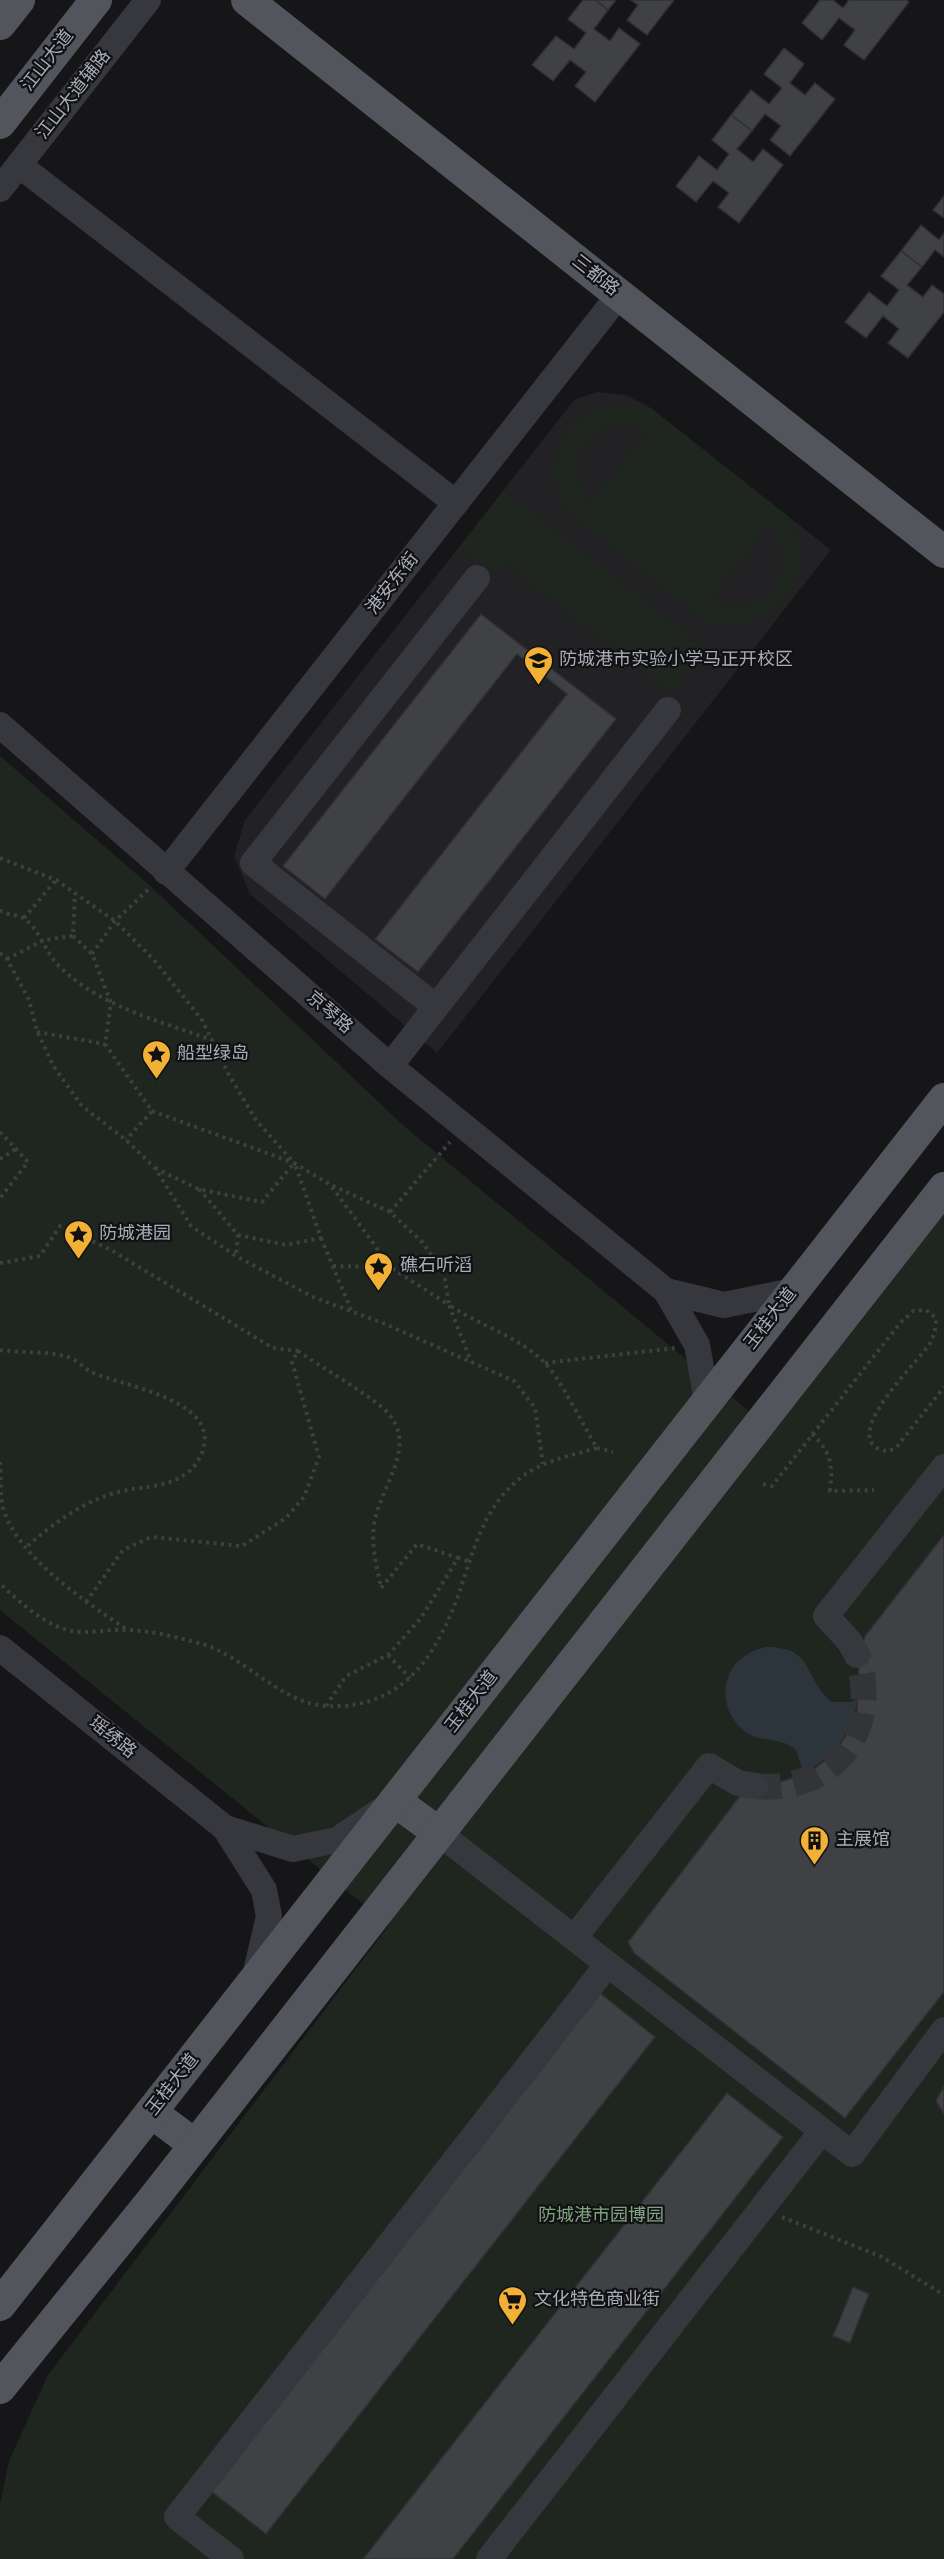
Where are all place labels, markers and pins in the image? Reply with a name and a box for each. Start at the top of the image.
school or university icon: 防城港市实验小学马正开校区 [522,644,554,686]
place label: 防城港市实验小学马正开校区 [559,649,793,672]
place icon: 船型绿岛 [140,1038,172,1080]
place label: 船型绿岛 [177,1043,249,1066]
place icon: 防城港园 [62,1218,94,1260]
place label: 防城港园 [99,1223,171,1246]
place icon: 礁石听滔 [363,1250,395,1292]
place label: 礁石听滔 [400,1255,472,1278]
building icon: 主展馆 [799,1824,831,1866]
place label: 主展馆 [836,1829,890,1852]
supermarket icon: 文化特色商业街 [497,2284,529,2326]
place label: 文化特色商业街 [534,2289,660,2312]

